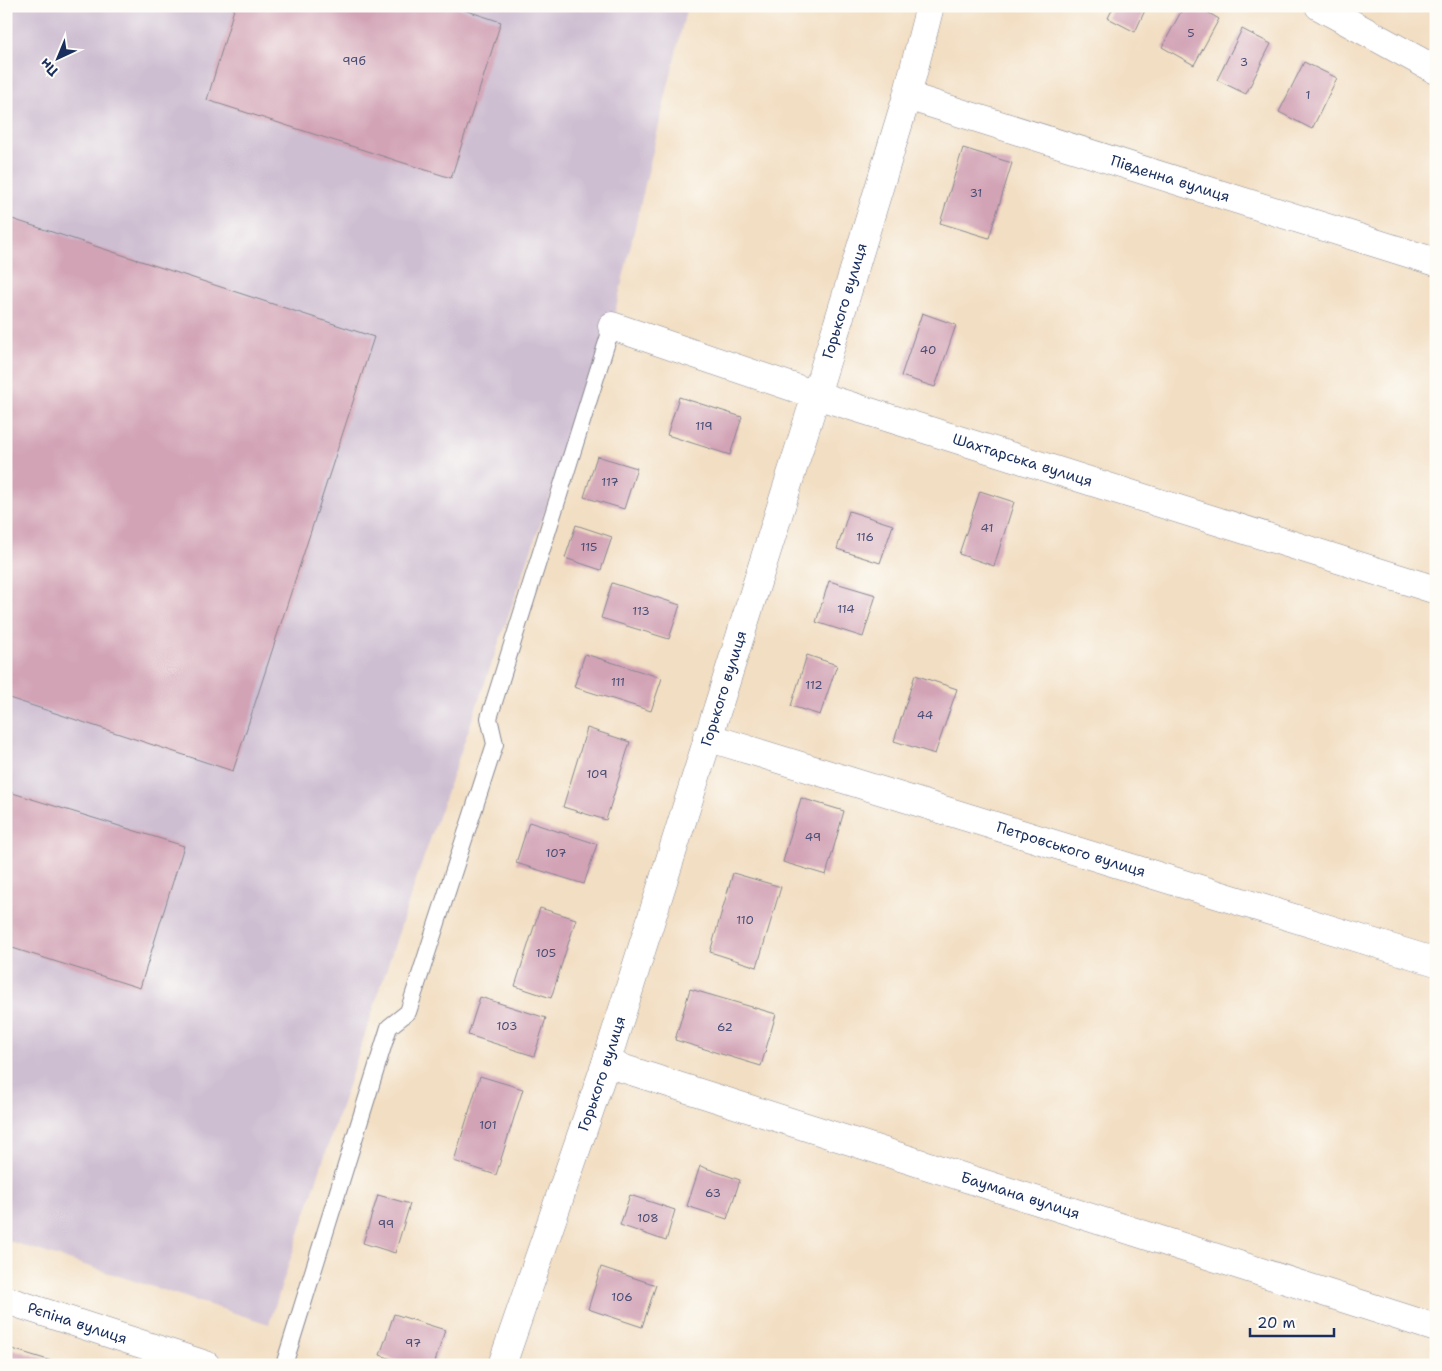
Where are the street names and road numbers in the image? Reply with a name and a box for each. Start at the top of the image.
street label: Південна вулиця [1108,151,1232,207]
street label: Горького вулиця [818,240,872,361]
street label: Шахтарська вулиця [950,429,1095,491]
street label: Горького вулиця [696,628,751,749]
street label: Петровського вулиця [994,817,1148,882]
street label: Горького вулиця [573,1014,630,1134]
street label: Баумана вулиця [958,1167,1082,1224]
street label: Рєпіна вулиця [25,1298,130,1349]

